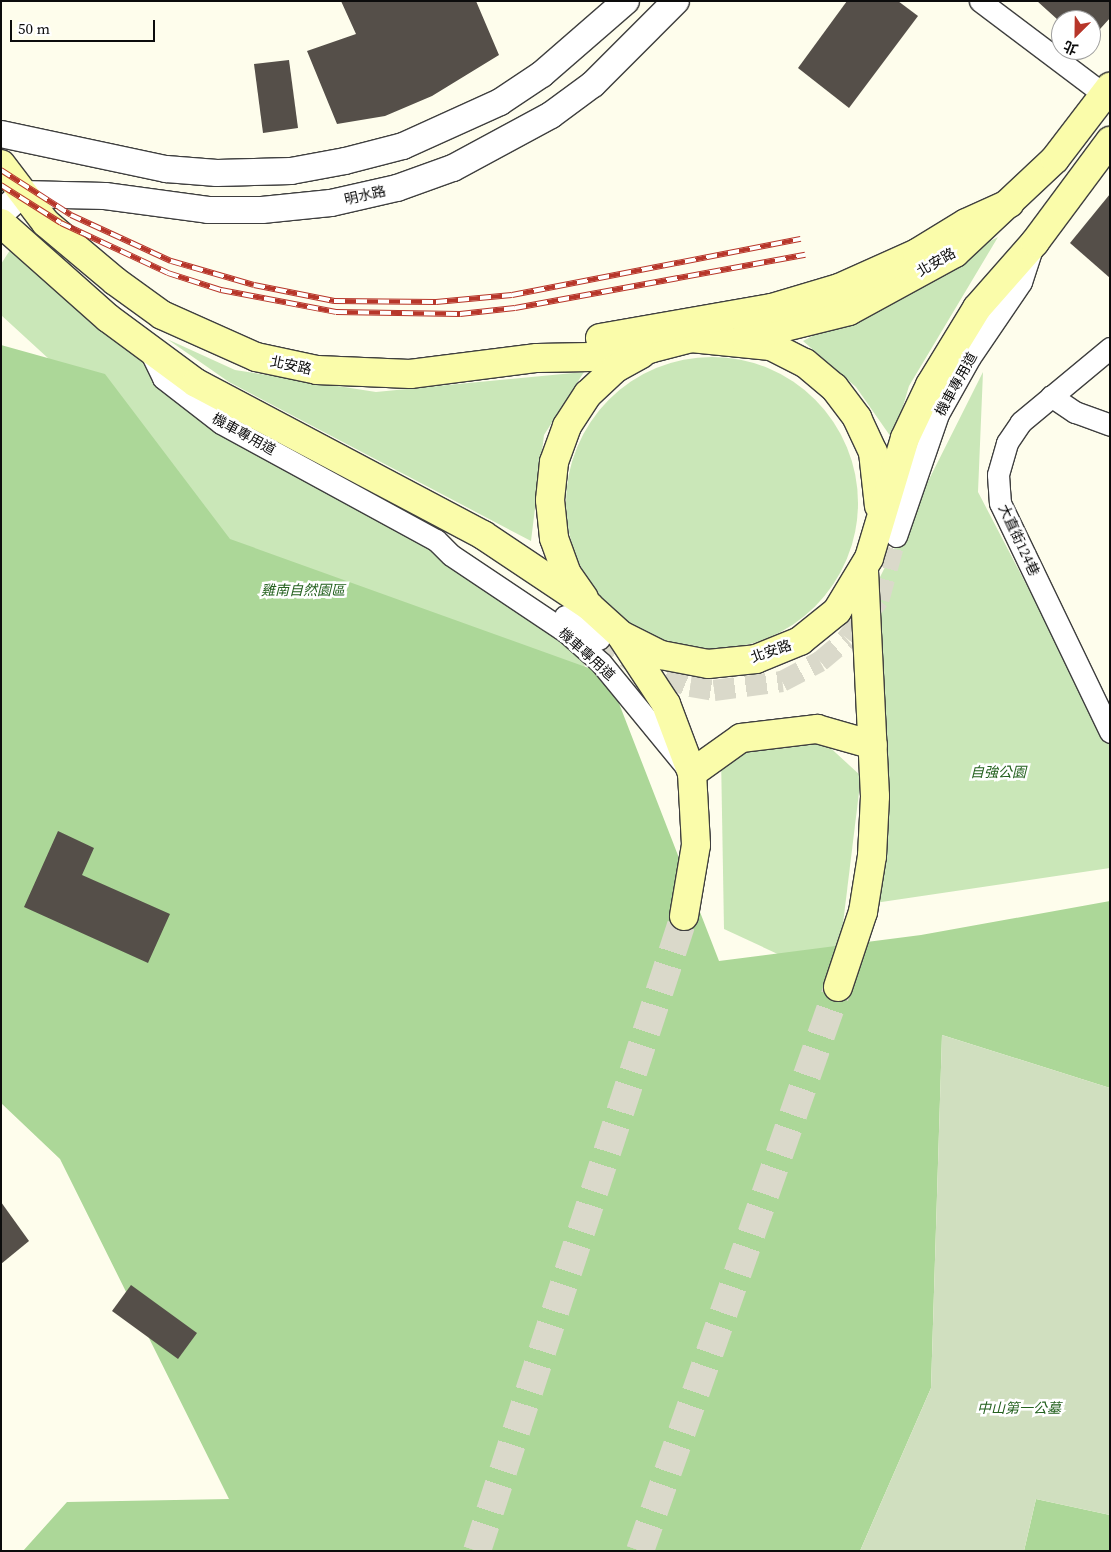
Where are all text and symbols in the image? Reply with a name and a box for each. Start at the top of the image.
scale bar [12,10,158,42]
north arrow [1051,10,1101,60]
text: 50 m [18,18,50,39]
text: 北 [1060,36,1081,60]
street label: 明水路 [343,182,387,208]
street label: 北安路 [914,244,958,280]
street label: 機車專用道 [932,349,980,419]
street label: 北安路 [269,352,313,378]
street label: 機車專用道 [209,410,279,458]
street label: 大直街124巷 [995,502,1043,578]
park label: 雞南自然園區 [261,582,345,598]
street label: 機車專用道 [555,624,619,684]
street label: 北安路 [748,636,794,666]
park label: 自強公園 [970,764,1026,780]
park label: 中山第一公墓 [977,1400,1061,1416]

